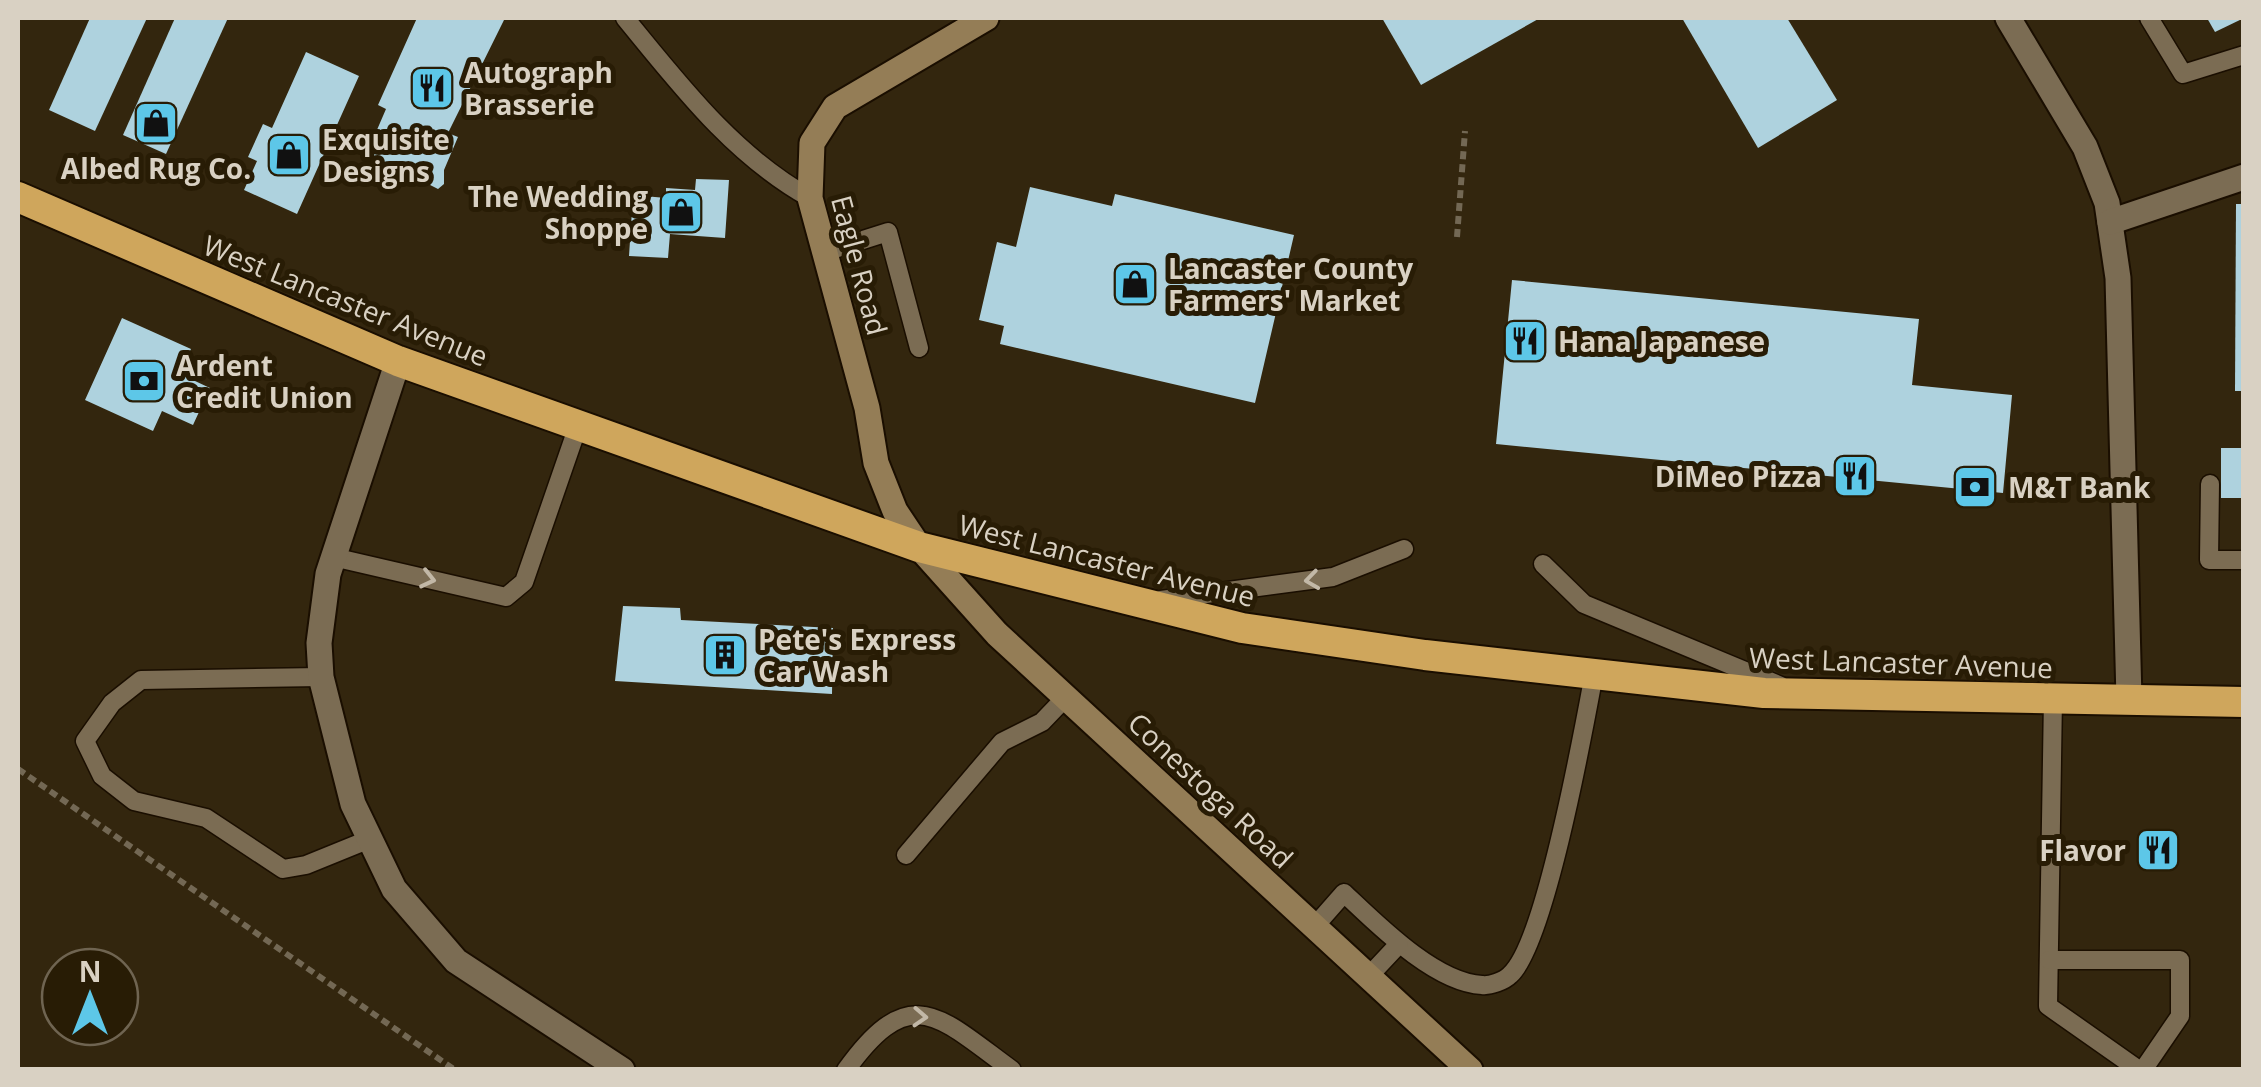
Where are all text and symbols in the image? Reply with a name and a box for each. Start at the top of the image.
place label: Autograph Brasserie [464,53,613,123]
restaurant icon: Autograph Brasserie [409,65,455,111]
shop icon: Albed Rug Co. [133,100,179,146]
place label: Exquisite Designs [322,120,450,190]
shop icon: Exquisite Designs [266,132,312,178]
place label: Albed Rug Co. [61,149,251,187]
place label: The Wedding Shoppe [468,177,648,247]
shop icon: The Wedding Shoppe [658,189,704,235]
street label: Eagle Road [823,191,897,339]
street label: West Lancaster Avenue [198,225,494,375]
place label: Lancaster County Farmers' Market [1168,249,1413,319]
shop icon: Lancaster County Farmers' Market [1112,261,1158,307]
restaurant icon: Hana Japanese [1502,318,1548,364]
place label: Hana Japanese [1558,322,1765,360]
place label: Ardent Credit Union [176,346,353,416]
bank icon: Ardent Credit Union [121,358,167,404]
restaurant icon: DiMeo Pizza [1832,453,1878,499]
place label: DiMeo Pizza [1655,457,1822,495]
bank icon: M&T Bank [1952,464,1998,510]
place label: M&T Bank [2008,468,2151,506]
street label: West Lancaster Avenue [955,505,1259,615]
one-way arrow [419,567,436,588]
one-way arrow [1303,569,1320,590]
place label: Pete's Express Car Wash [758,620,956,690]
building icon: Pete's Express Car Wash [702,632,748,678]
street label: West Lancaster Avenue [1749,638,2053,686]
street label: Conestoga Road [1120,704,1302,876]
restaurant icon: Flavor [2135,827,2181,873]
place label: Flavor [2039,831,2126,869]
north arrow [40,947,140,1047]
text: N [79,952,101,990]
one-way arrow [912,1006,928,1027]

